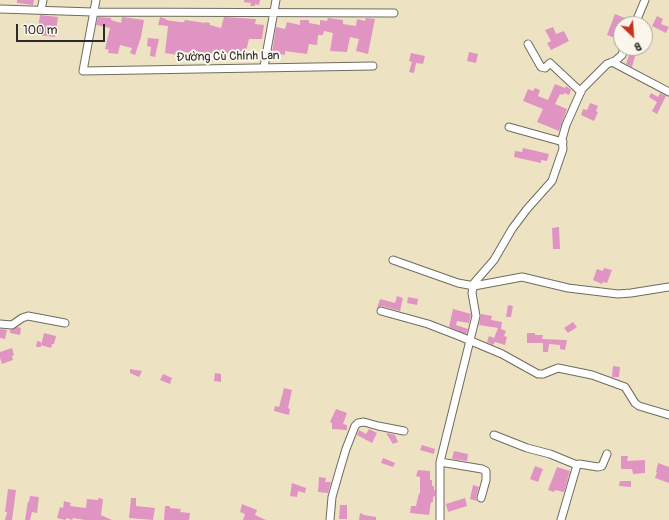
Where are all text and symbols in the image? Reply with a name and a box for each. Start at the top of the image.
scale bar [18,16,107,42]
north arrow [613,16,653,56]
text: 100 m [23,23,57,38]
text: B [632,39,643,54]
street label: Đường Cù Chính Lan [176,49,280,65]

